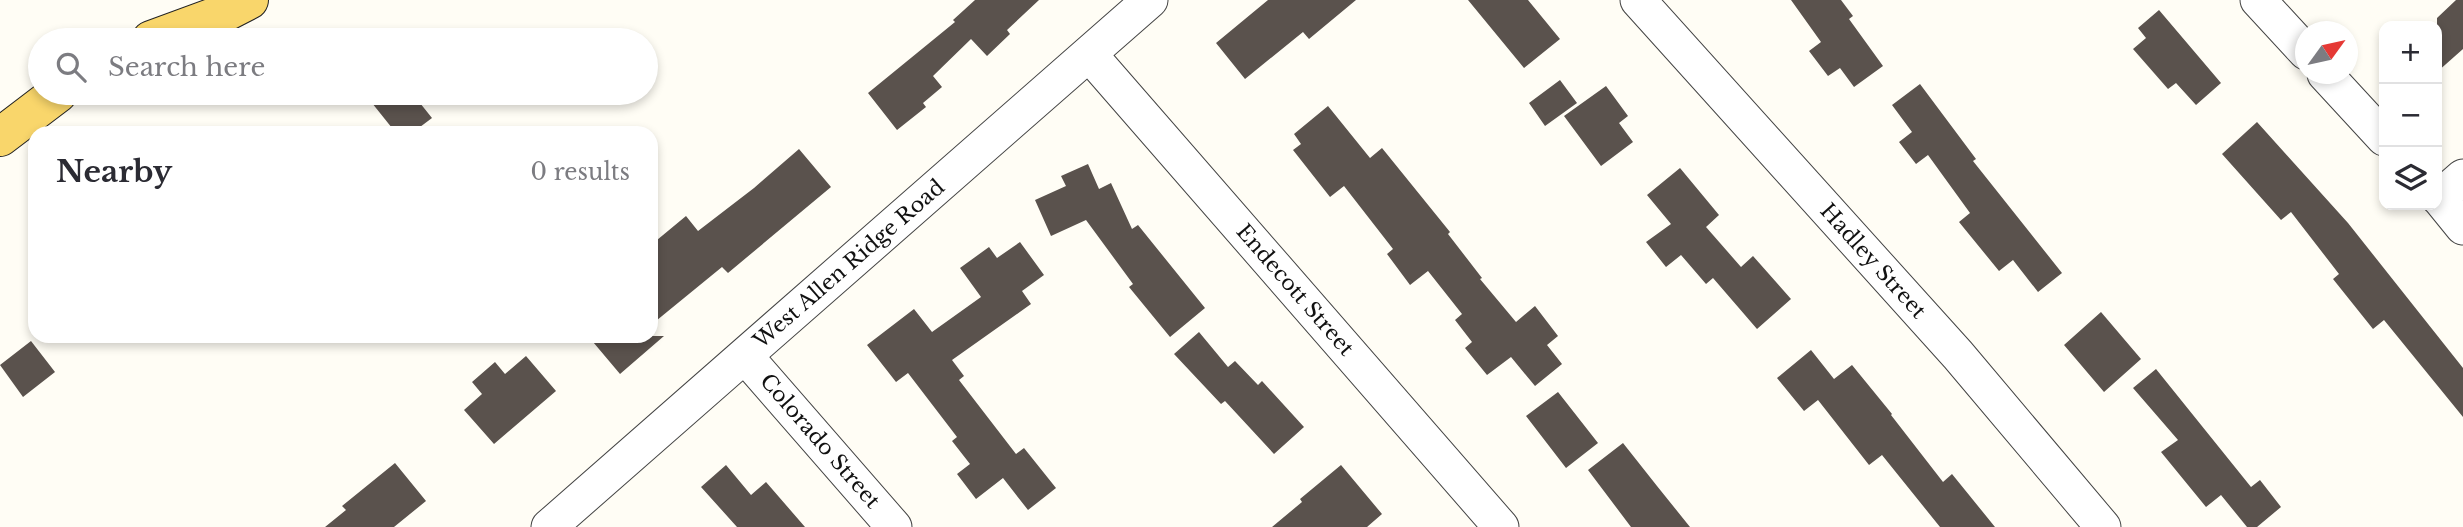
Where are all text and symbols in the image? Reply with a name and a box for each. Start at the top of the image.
north arrow [2295,21,2358,84]
map controls [2379,21,2442,210]
button: + [2379,21,2442,84]
search box [28,28,658,105]
icon: search [52,48,90,86]
text: Search here [108,51,265,83]
button: − [2379,84,2442,147]
button: layers [2379,147,2442,210]
text: Nearby [56,153,172,190]
text: 0 results [531,158,630,186]
street label: West Allen Ridge Road [747,174,950,355]
street label: Hadley Street [1815,198,1931,324]
street label: Endecott Street [1231,219,1359,361]
street label: Colorado Street [754,368,886,514]

